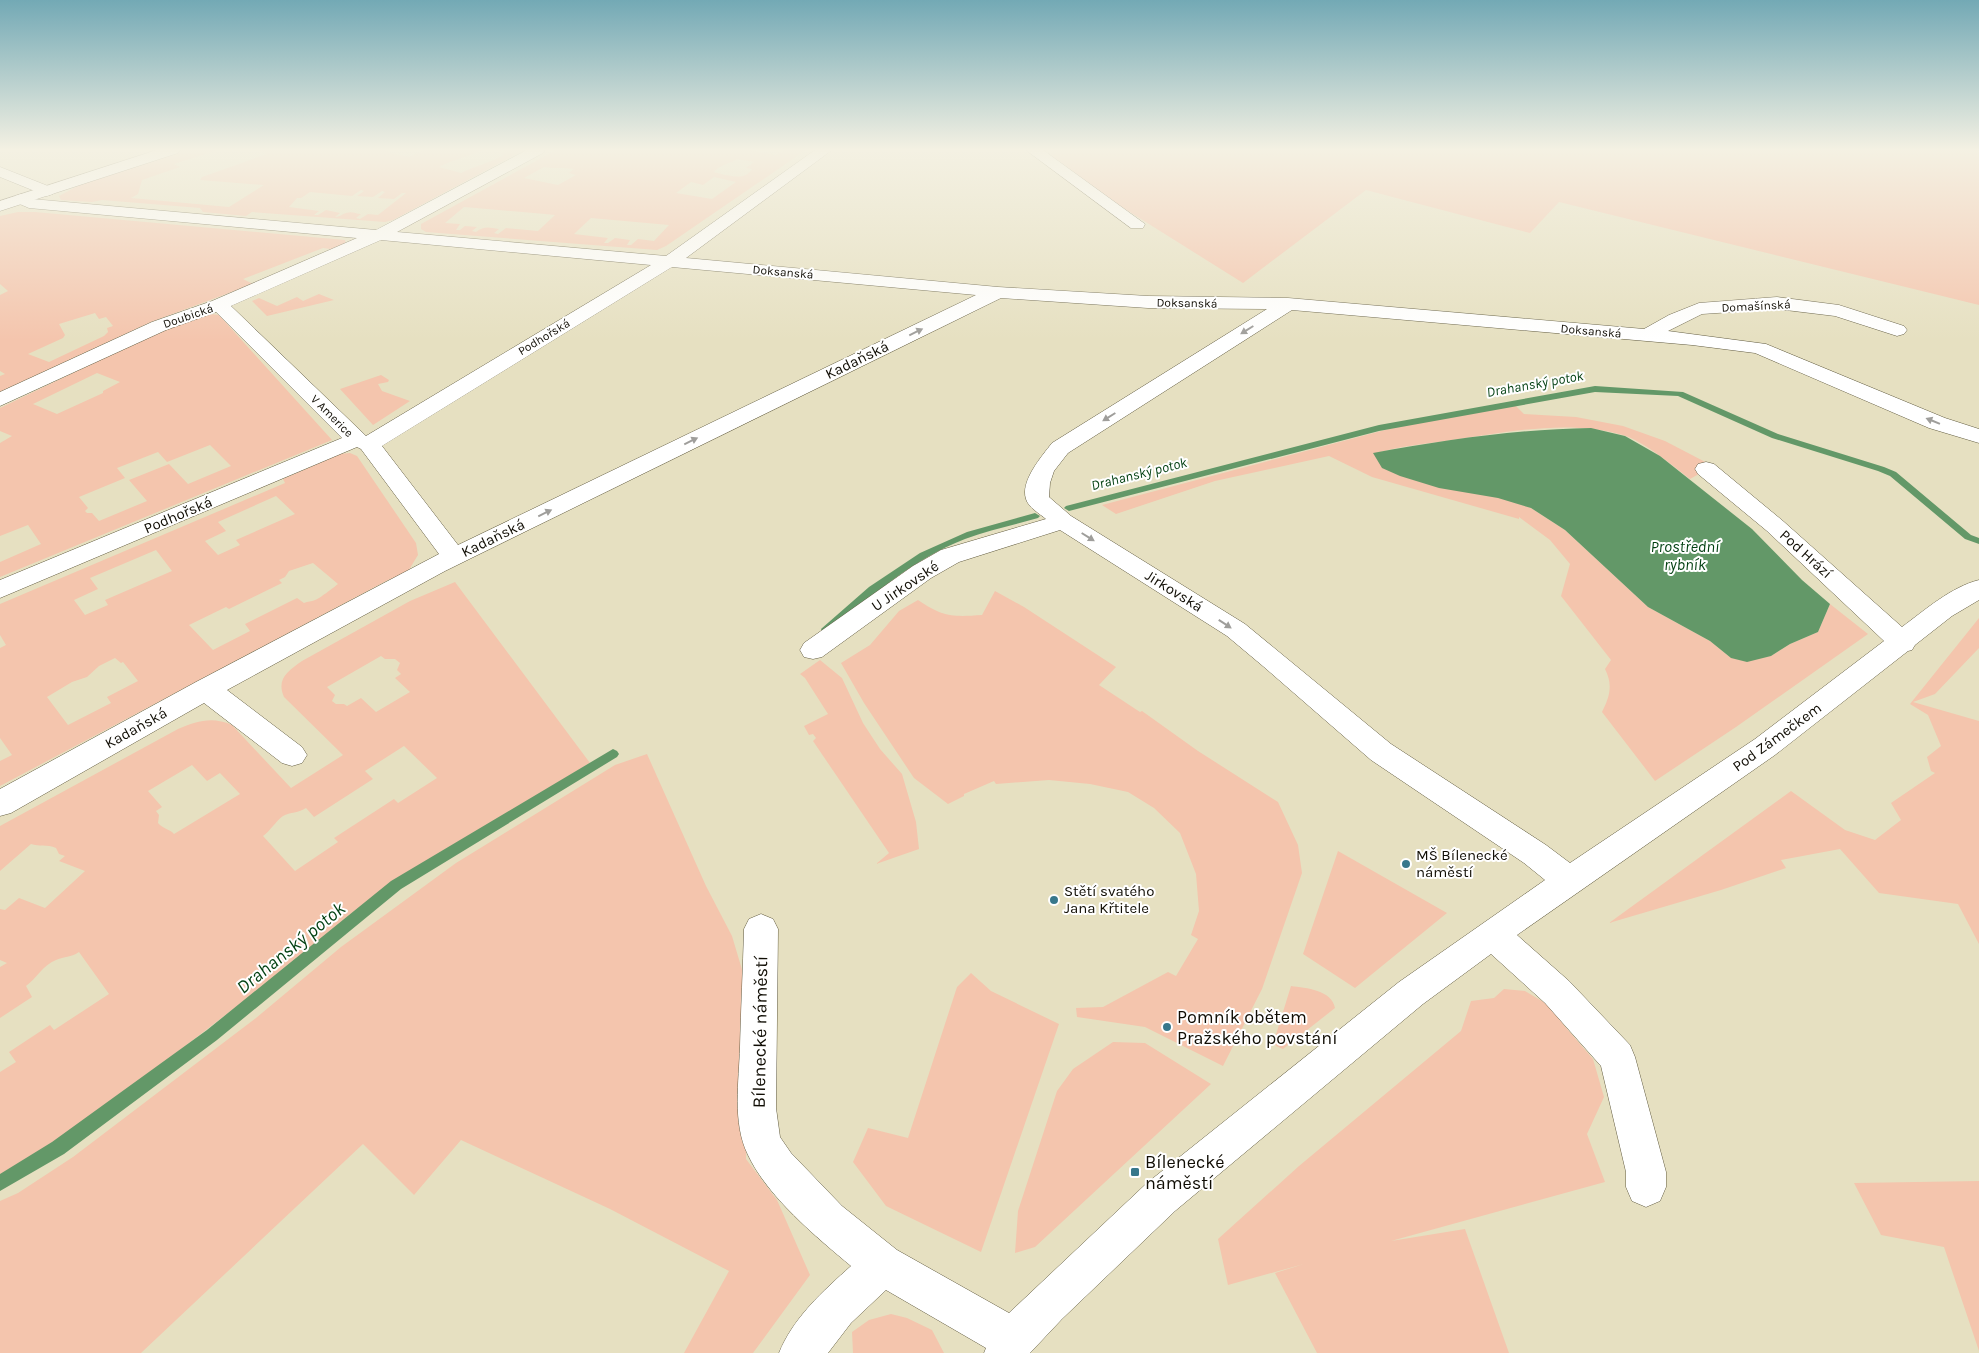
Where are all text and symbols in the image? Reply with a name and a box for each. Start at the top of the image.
street label: Doksanská [752,262,814,282]
street label: Doksanská [1156,295,1218,311]
street label: Domašínská [1721,297,1791,315]
street label: Doubická [161,301,215,331]
street label: Podhořská [515,316,573,358]
street label: Doksanská [1560,321,1622,341]
one-way arrow [1240,326,1253,335]
one-way arrow [909,328,923,336]
street label: Kadaňská [822,337,892,383]
water label: Drahanský potok [1485,367,1586,401]
street label: V Americe [308,392,356,440]
one-way arrow [1102,412,1115,421]
one-way arrow [1926,416,1940,424]
one-way arrow [684,437,698,445]
water label: Drahanský potok [1089,454,1190,494]
street label: Podhořská [141,493,215,537]
one-way arrow [538,508,552,516]
street label: Kadaňská [458,515,528,561]
street label: Pod Hrází [1776,526,1836,583]
one-way arrow [1082,532,1095,541]
water label: Prostřední rybník [1651,537,1721,574]
street label: U Jirkovské [868,557,942,615]
street label: Jirkovská [1142,566,1206,616]
one-way arrow [1219,619,1232,628]
street label: Pod Zámečkem [1729,699,1825,775]
street label: Kadaňská [102,704,170,752]
place label: MŠ Bílenecké náměstí [1416,846,1508,881]
marker: MŠ Bílenecké náměstí [1400,858,1412,870]
place label: Stětí svatého Jana Křtitele [1064,882,1154,917]
marker: Stětí svatého Jana Křtitele [1048,894,1060,906]
water label: Drahanský potok [232,897,350,998]
street label: Bílenecké náměstí [748,955,772,1108]
place label: Pomník obětem Pražského povstání [1177,1006,1338,1049]
marker: Pomník obětem Pražského povstání [1161,1021,1173,1033]
place label: Bílenecké náměstí [1145,1151,1225,1194]
marker: Bílenecké náměstí [1129,1166,1141,1178]

